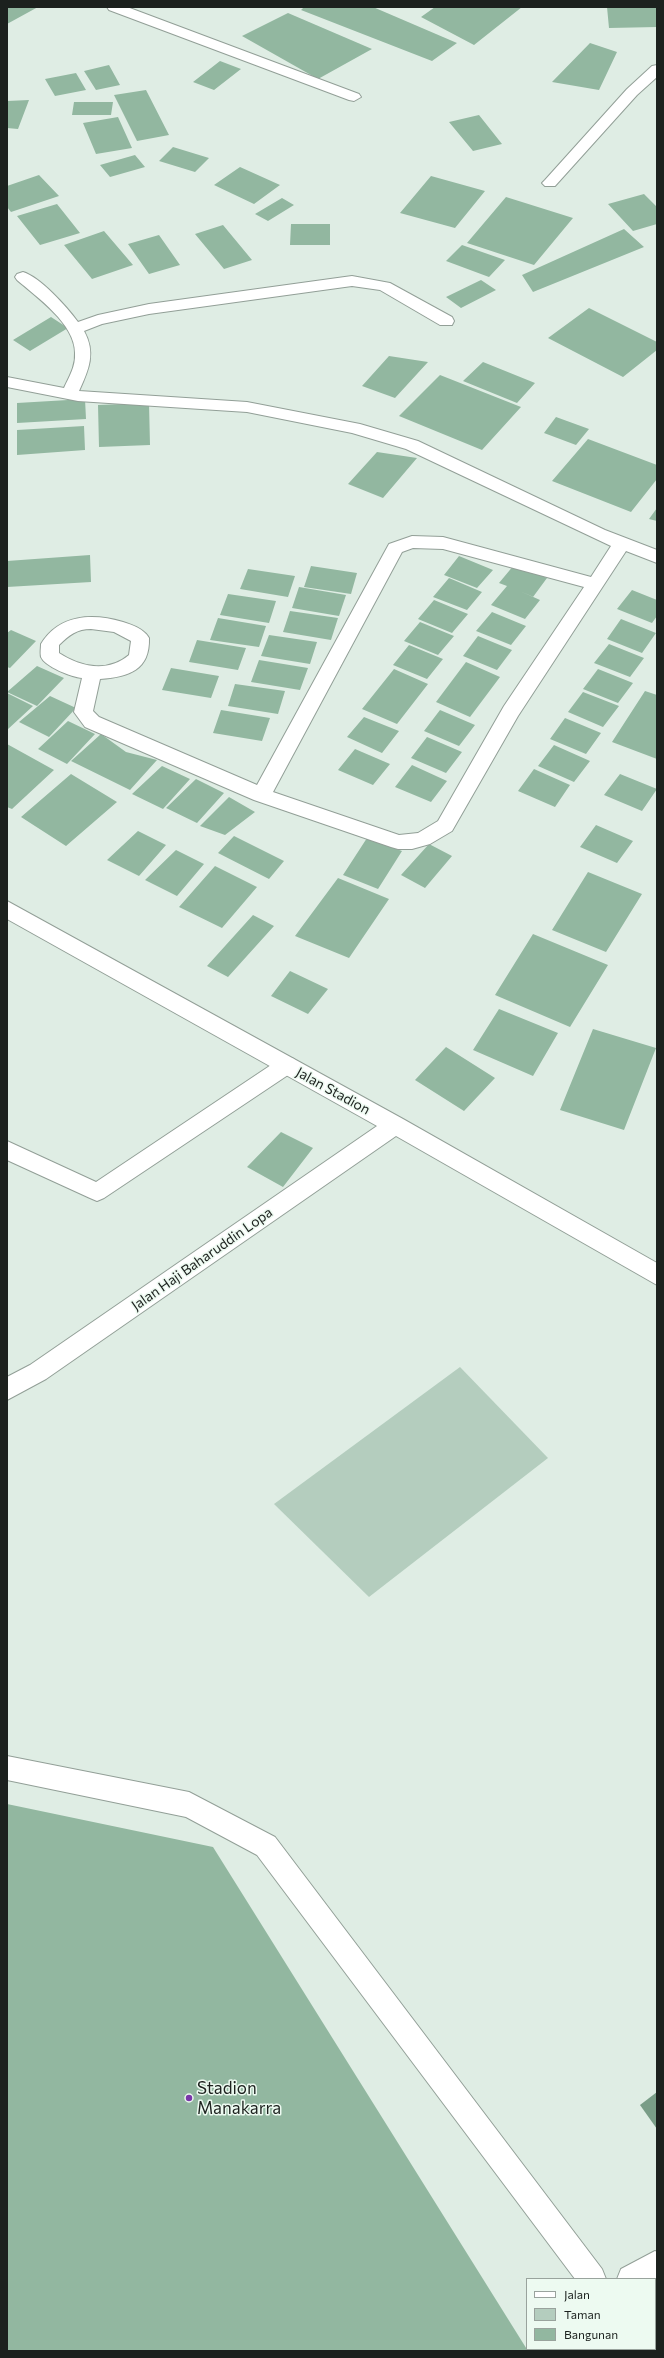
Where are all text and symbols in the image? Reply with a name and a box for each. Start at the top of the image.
street label: Jalan Stadion [293,1064,373,1118]
street label: Jalan Haji Baharuddin Lopa [128,1204,276,1314]
place label: Stadion Manakarra [197,2078,281,2118]
marker: Stadion Manakarra [184,2093,194,2103]
legend [526,2278,656,2350]
text: Jalan [564,2287,590,2301]
text: Taman [564,2307,601,2321]
text: Bangunan [564,2327,618,2341]

